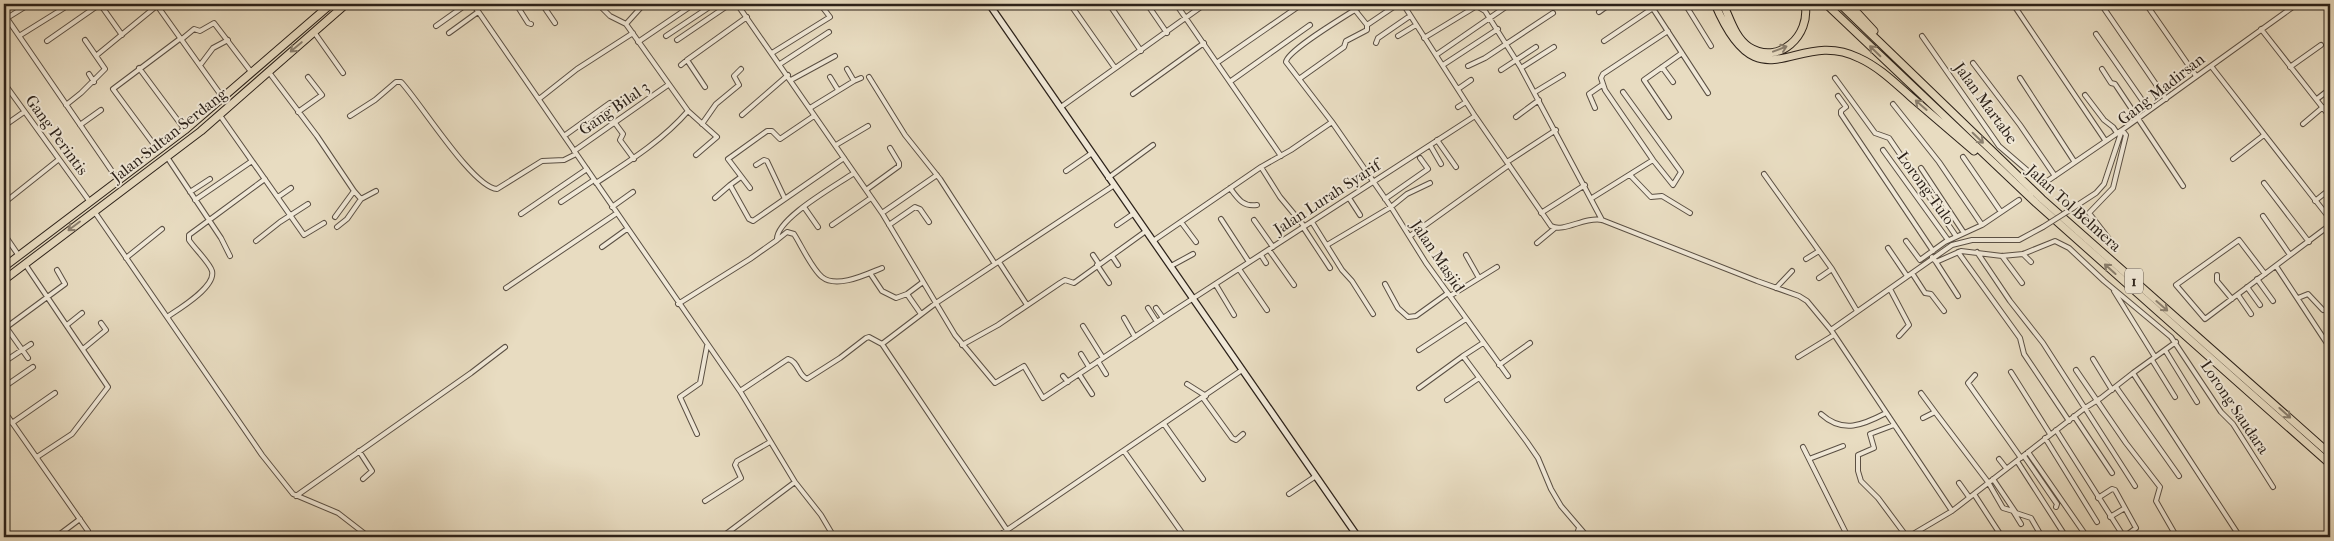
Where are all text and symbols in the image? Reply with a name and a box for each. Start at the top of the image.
one-way arrow [290,41,303,52]
one-way arrow [1772,44,1787,53]
one-way arrow [1869,45,1882,57]
street label: Gang Madirsan [2114,49,2209,129]
street label: Jalan Martabe [1949,57,2022,147]
street label: Gang Bilal 3 [575,77,653,139]
street label: Jalan Sultan Serdang [106,84,231,187]
street label: Gang Perintis [22,91,92,179]
one-way arrow [1914,99,1927,111]
one-way arrow [1971,132,1984,144]
street label: Lorong Tulo [1893,148,1959,228]
street label: Jalan Lurah Syarif [1268,153,1387,240]
street label: Jalan Tol Belmera [2021,159,2126,256]
street label: Jalan Masjid [1406,215,1469,296]
one-way arrow [68,220,81,231]
one-way arrow [2104,264,2117,275]
road number: 1 [2125,268,2143,294]
one-way arrow [2156,300,2169,312]
street label: Lorong Saudara [2197,357,2274,458]
one-way arrow [2278,407,2291,419]

